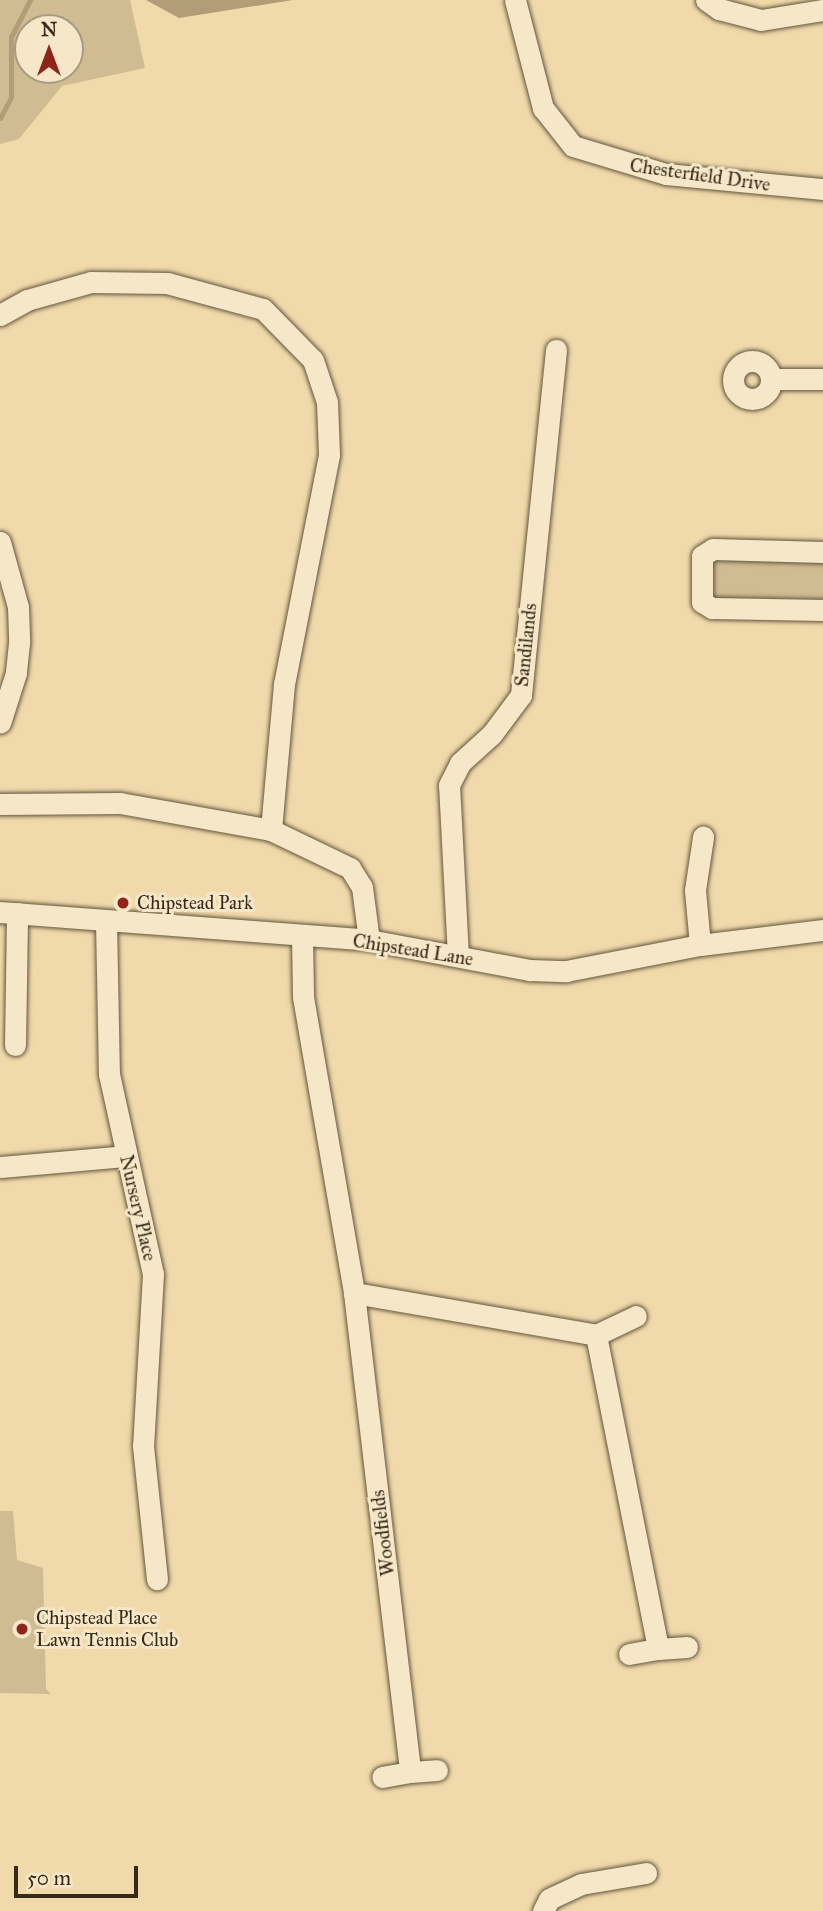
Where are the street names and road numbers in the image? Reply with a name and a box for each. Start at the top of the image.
street label: Chesterfield Drive [628,154,772,196]
street label: Sandilands [510,602,542,688]
street label: Chipstead Lane [351,929,475,971]
street label: Nursery Place [115,1153,161,1263]
street label: Woodfields [366,1489,400,1577]

